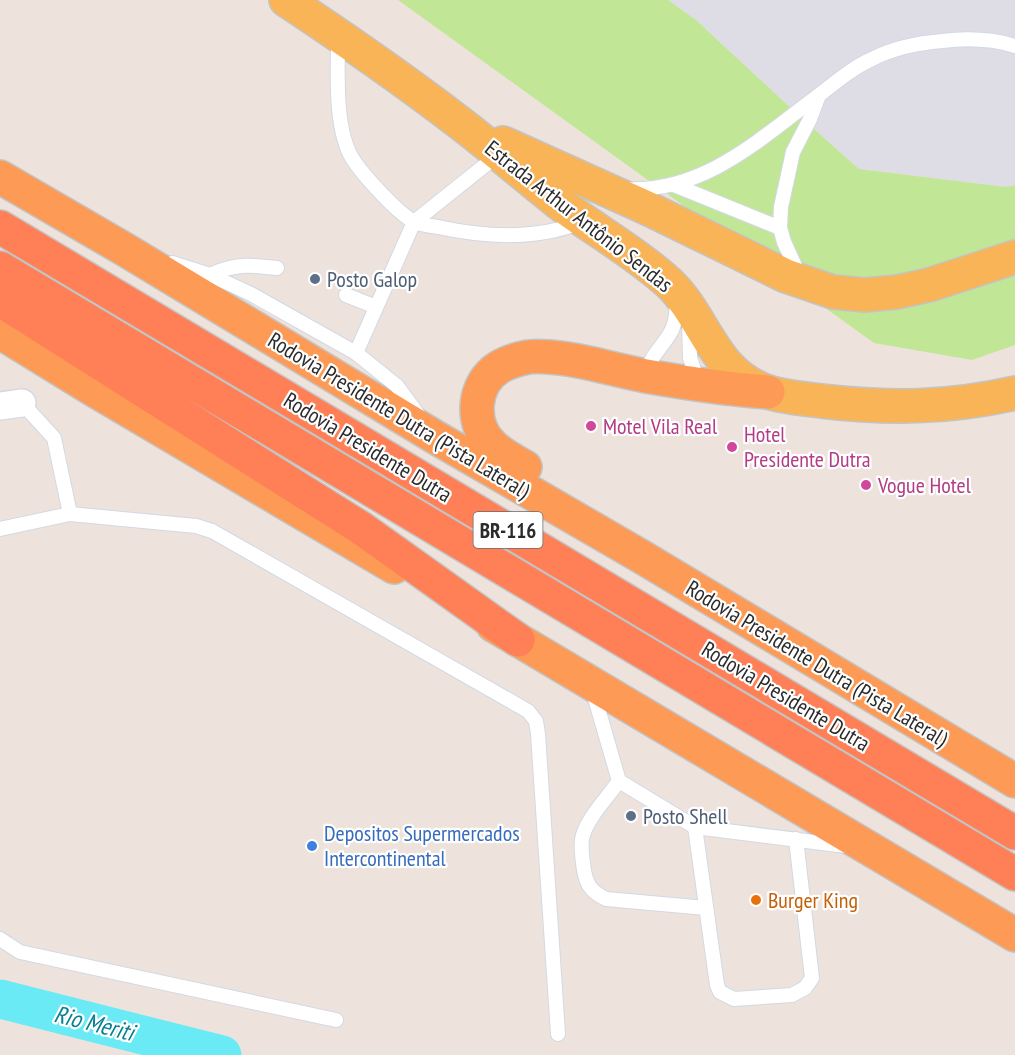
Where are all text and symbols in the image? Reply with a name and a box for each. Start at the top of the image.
street label: Estrada Arthur Antônio Sendas [480,134,678,298]
place label: Posto Galop [327,265,417,293]
marker: Posto Galop [308,272,322,286]
street label: Rodovia Presidente Dutra (Pista Lateral) [263,326,535,504]
street label: Rodovia Presidente Dutra [279,386,457,508]
place label: Motel Vila Real [603,412,718,440]
marker: Motel Vila Real [584,419,598,433]
place label: Hotel Presidente Dutra [744,420,871,473]
marker: Hotel Presidente Dutra [725,440,739,454]
place label: Vogue Hotel [877,471,972,499]
marker: Vogue Hotel [859,478,873,492]
road number: BR-116 [474,512,542,548]
street label: Rodovia Presidente Dutra (Pista Lateral) [681,574,953,752]
street label: Rodovia Presidente Dutra [697,635,875,757]
place label: Posto Shell [643,802,729,830]
marker: Posto Shell [624,809,638,823]
place label: Depositos Supermercados Intercontinental [324,819,520,872]
marker: Depositos Supermercados Intercontinental [305,839,319,853]
place label: Burger King [768,886,858,914]
marker: Burger King [749,893,763,907]
water label: Rio Meriti [51,998,140,1049]

